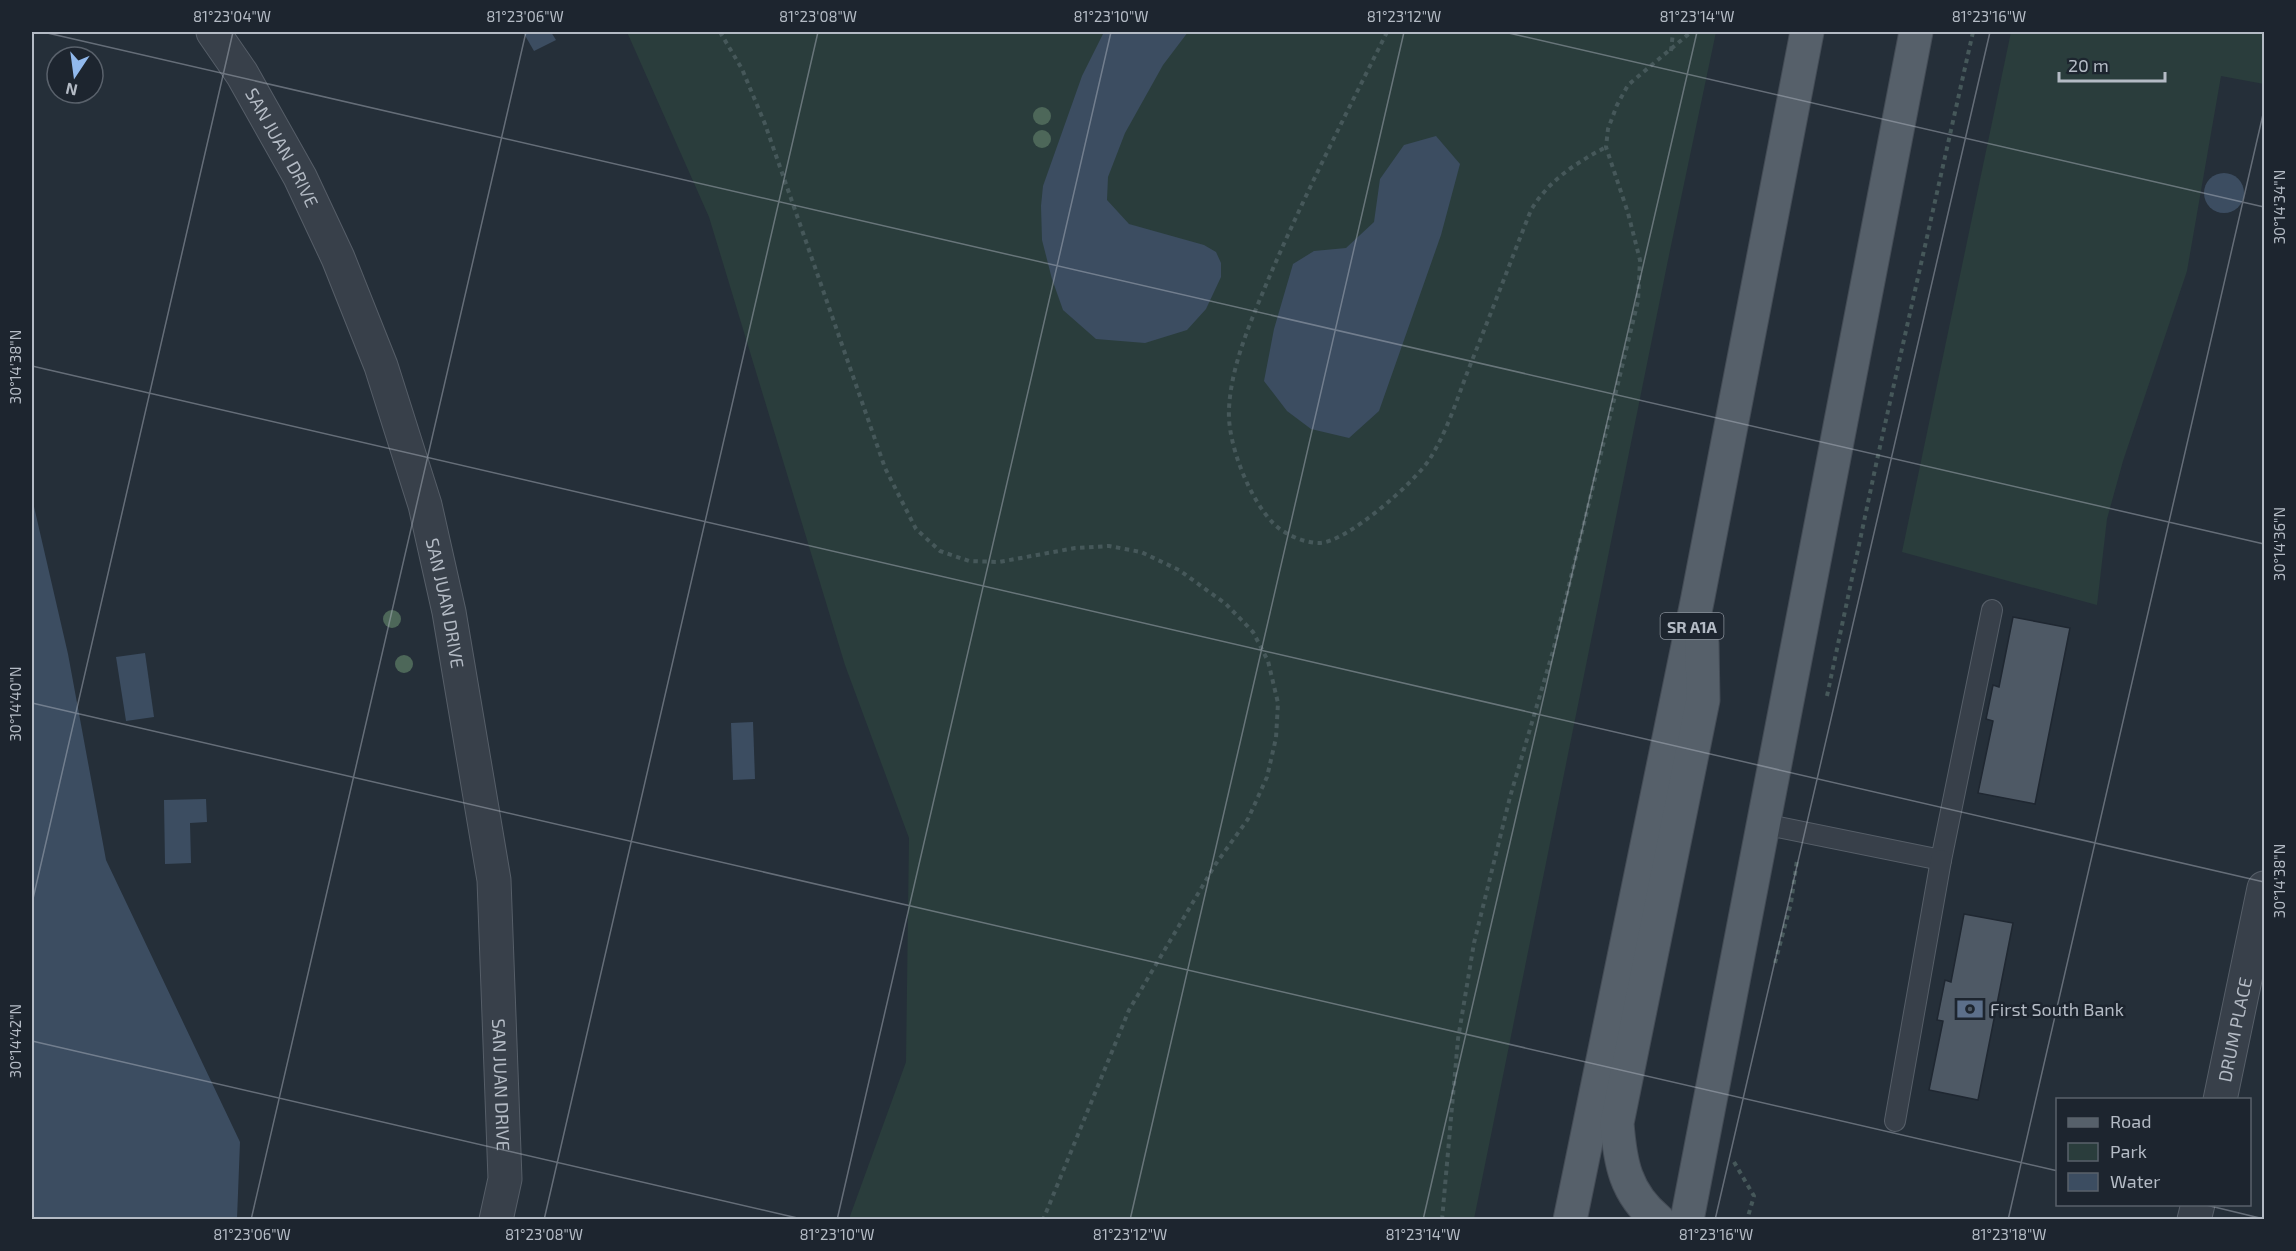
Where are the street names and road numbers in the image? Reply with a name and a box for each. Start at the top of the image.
street label: SAN JUAN DRIVE [241,84,324,211]
street label: SAN JUAN DRIVE [422,536,469,670]
road number: SR A1A [1660,613,1724,639]
street label: DRUM PLACE [2213,975,2256,1084]
street label: SAN JUAN DRIVE [488,1018,515,1151]

